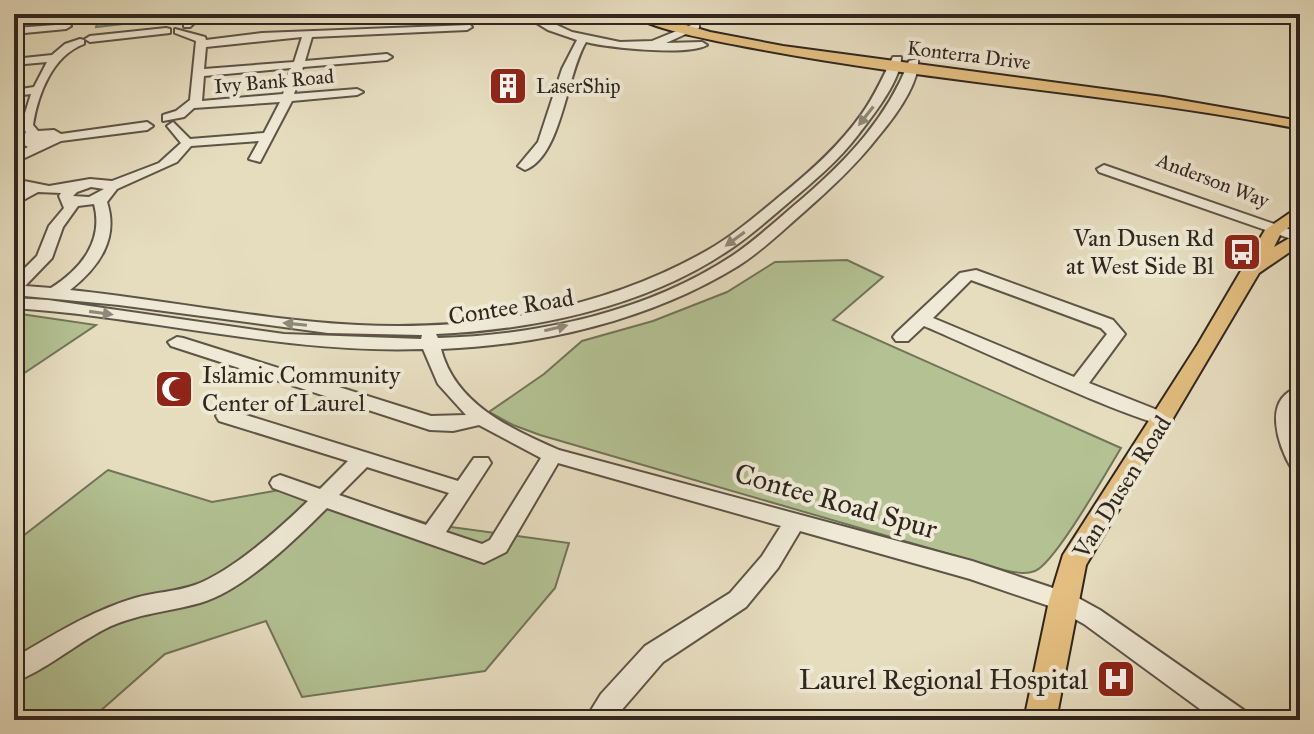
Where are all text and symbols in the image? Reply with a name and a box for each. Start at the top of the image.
street label: Konterra Drive [906,36,1032,74]
street label: Ivy Bank Road [213,64,335,98]
building icon: LaserShip [487,65,529,107]
place label: LaserShip [536,74,620,98]
one-way arrow [859,106,875,126]
street label: Anderson Way [1152,147,1273,213]
place label: Van Dusen Rd at West Side Bl [1066,223,1215,281]
one-way arrow [724,231,746,247]
bus stop icon: Van Dusen Rd at West Side Bl [1221,231,1263,273]
street label: Contee Road [446,282,576,332]
one-way arrow [89,307,114,320]
one-way arrow [282,317,307,330]
one-way arrow [543,321,568,334]
place label: Islamic Community Center of Laurel [202,360,401,418]
mosque icon: Islamic Community Center of Laurel [153,368,195,410]
street label: Van Dusen Road [1066,410,1178,565]
street label: Contee Road Spur [731,455,942,547]
hospital icon: Laurel Regional Hospital [1095,658,1137,700]
place label: Laurel Regional Hospital [799,662,1088,697]

